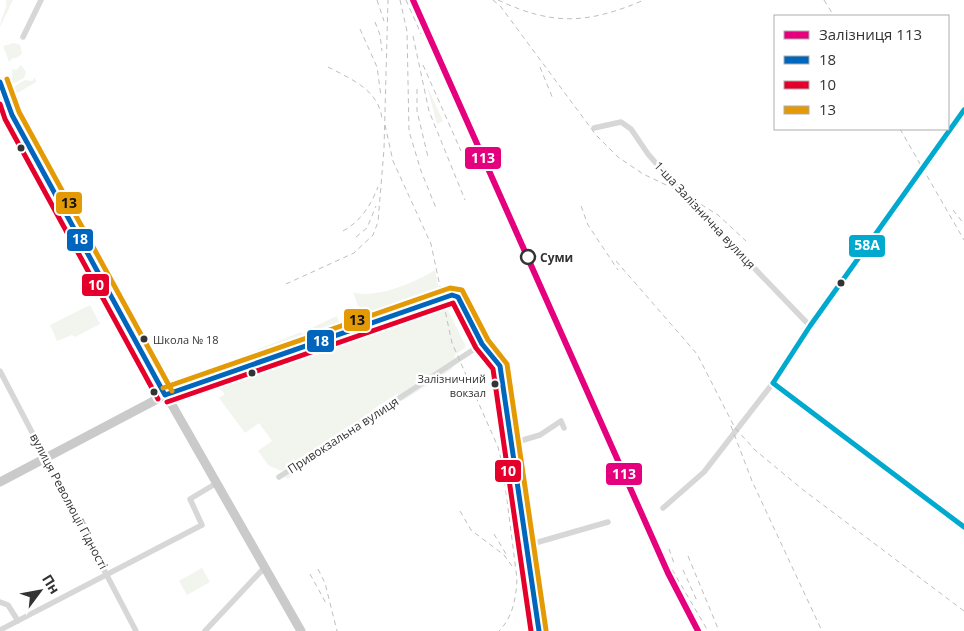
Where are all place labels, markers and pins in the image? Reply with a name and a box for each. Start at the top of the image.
unlabelled marker [16,143,26,153]
marker: Суми [520,249,536,265]
place label: Суми [540,249,573,266]
unlabelled marker [836,278,846,288]
place label: Школа № 18 [153,332,219,347]
marker: Школа № 18 [139,334,149,344]
unlabelled marker [247,368,257,378]
place label: Залізничний вокзал [418,371,486,400]
marker: Залізничний вокзал [490,379,500,389]
unlabelled marker [149,387,159,397]

